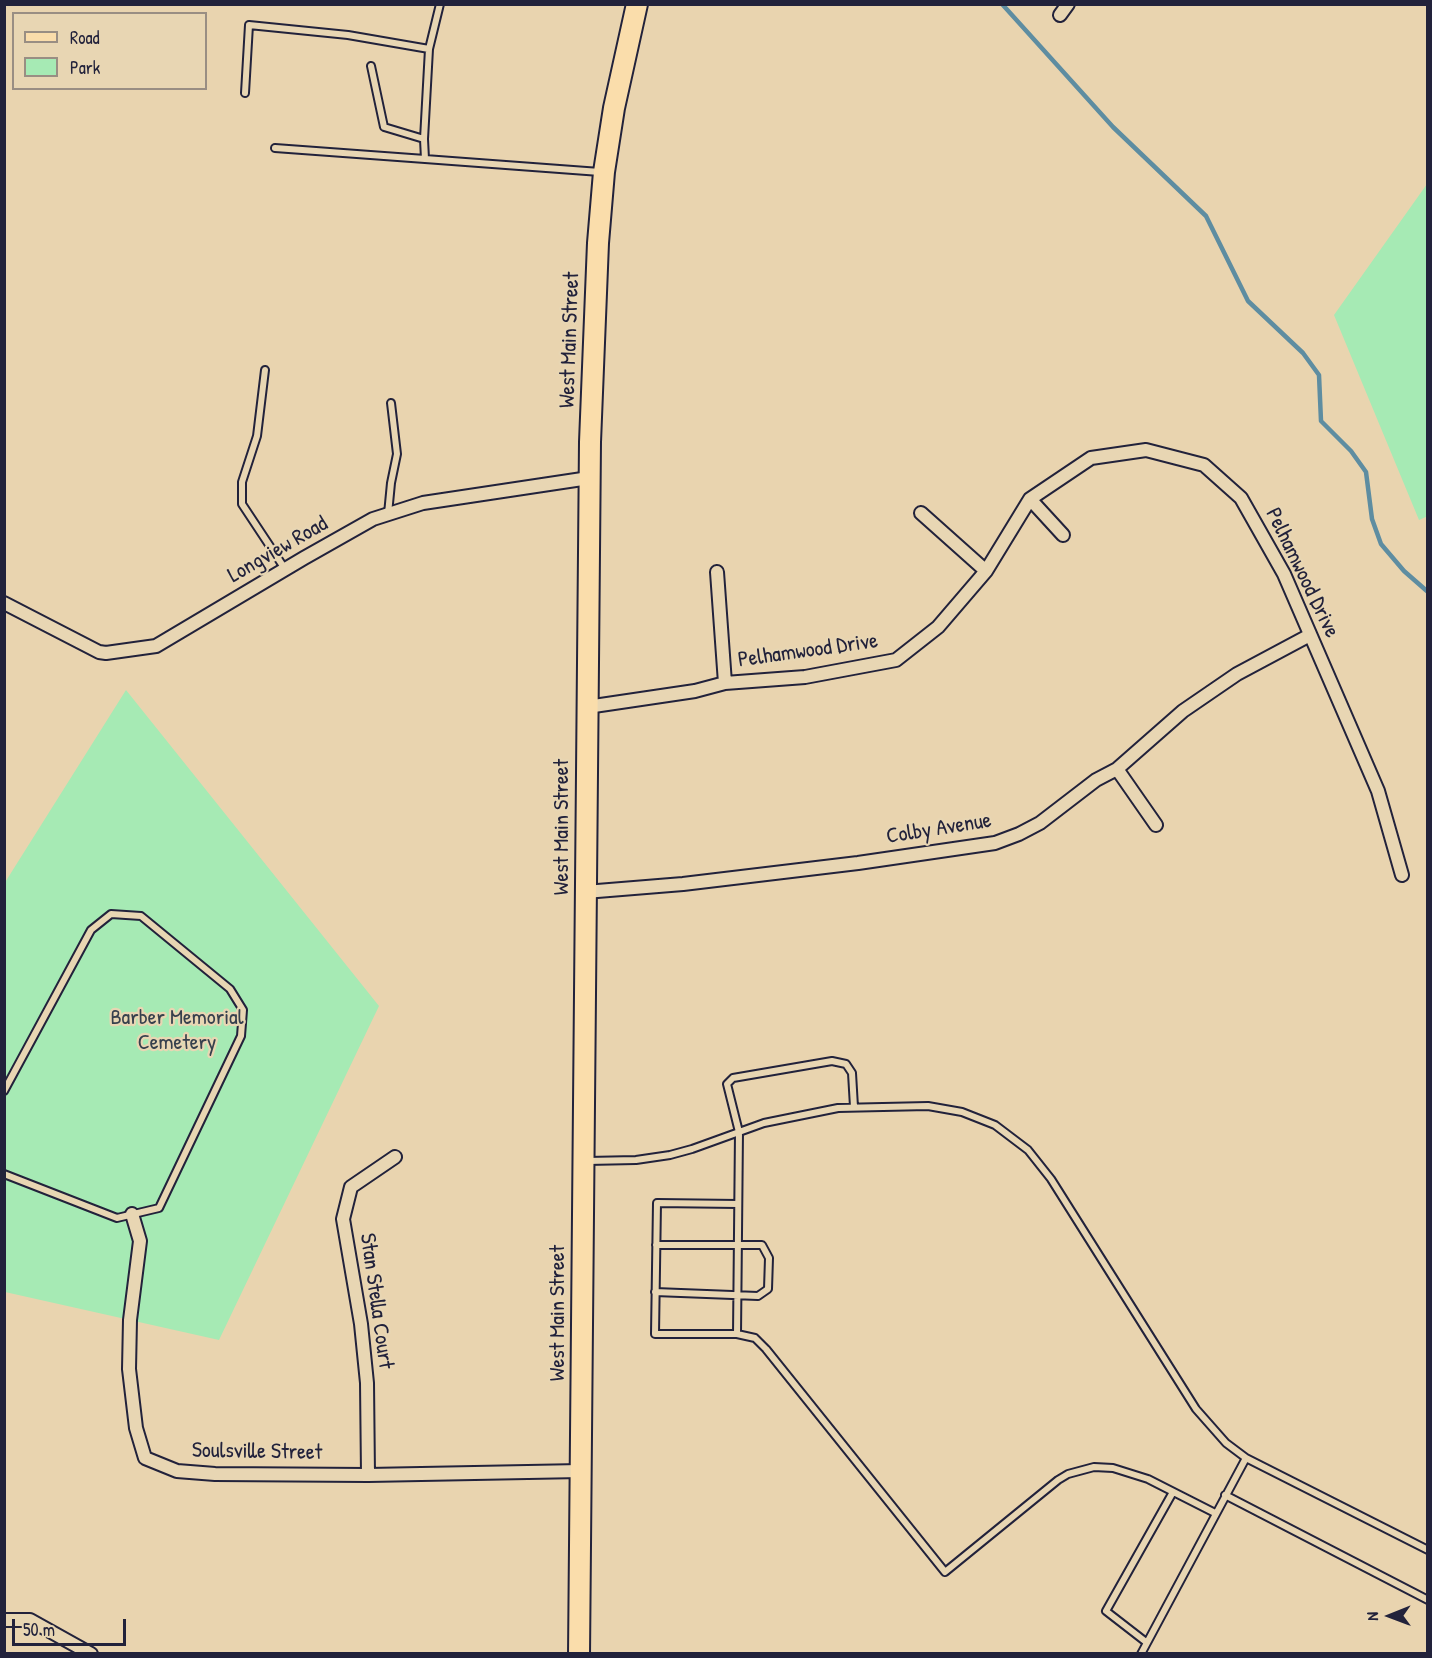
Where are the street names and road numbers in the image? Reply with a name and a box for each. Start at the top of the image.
street label: West Main Street [554,271,586,409]
street label: Pelhamwood Drive [1259,504,1345,642]
street label: Longview Road [224,511,332,589]
street label: Pelhamwood Drive [736,628,880,674]
street label: West Main Street [549,759,575,895]
street label: Colby Avenue [885,808,993,850]
street label: Stan Stella Court [353,1232,399,1370]
street label: West Main Street [545,1245,571,1381]
street label: Soulsville Street [192,1438,322,1466]

